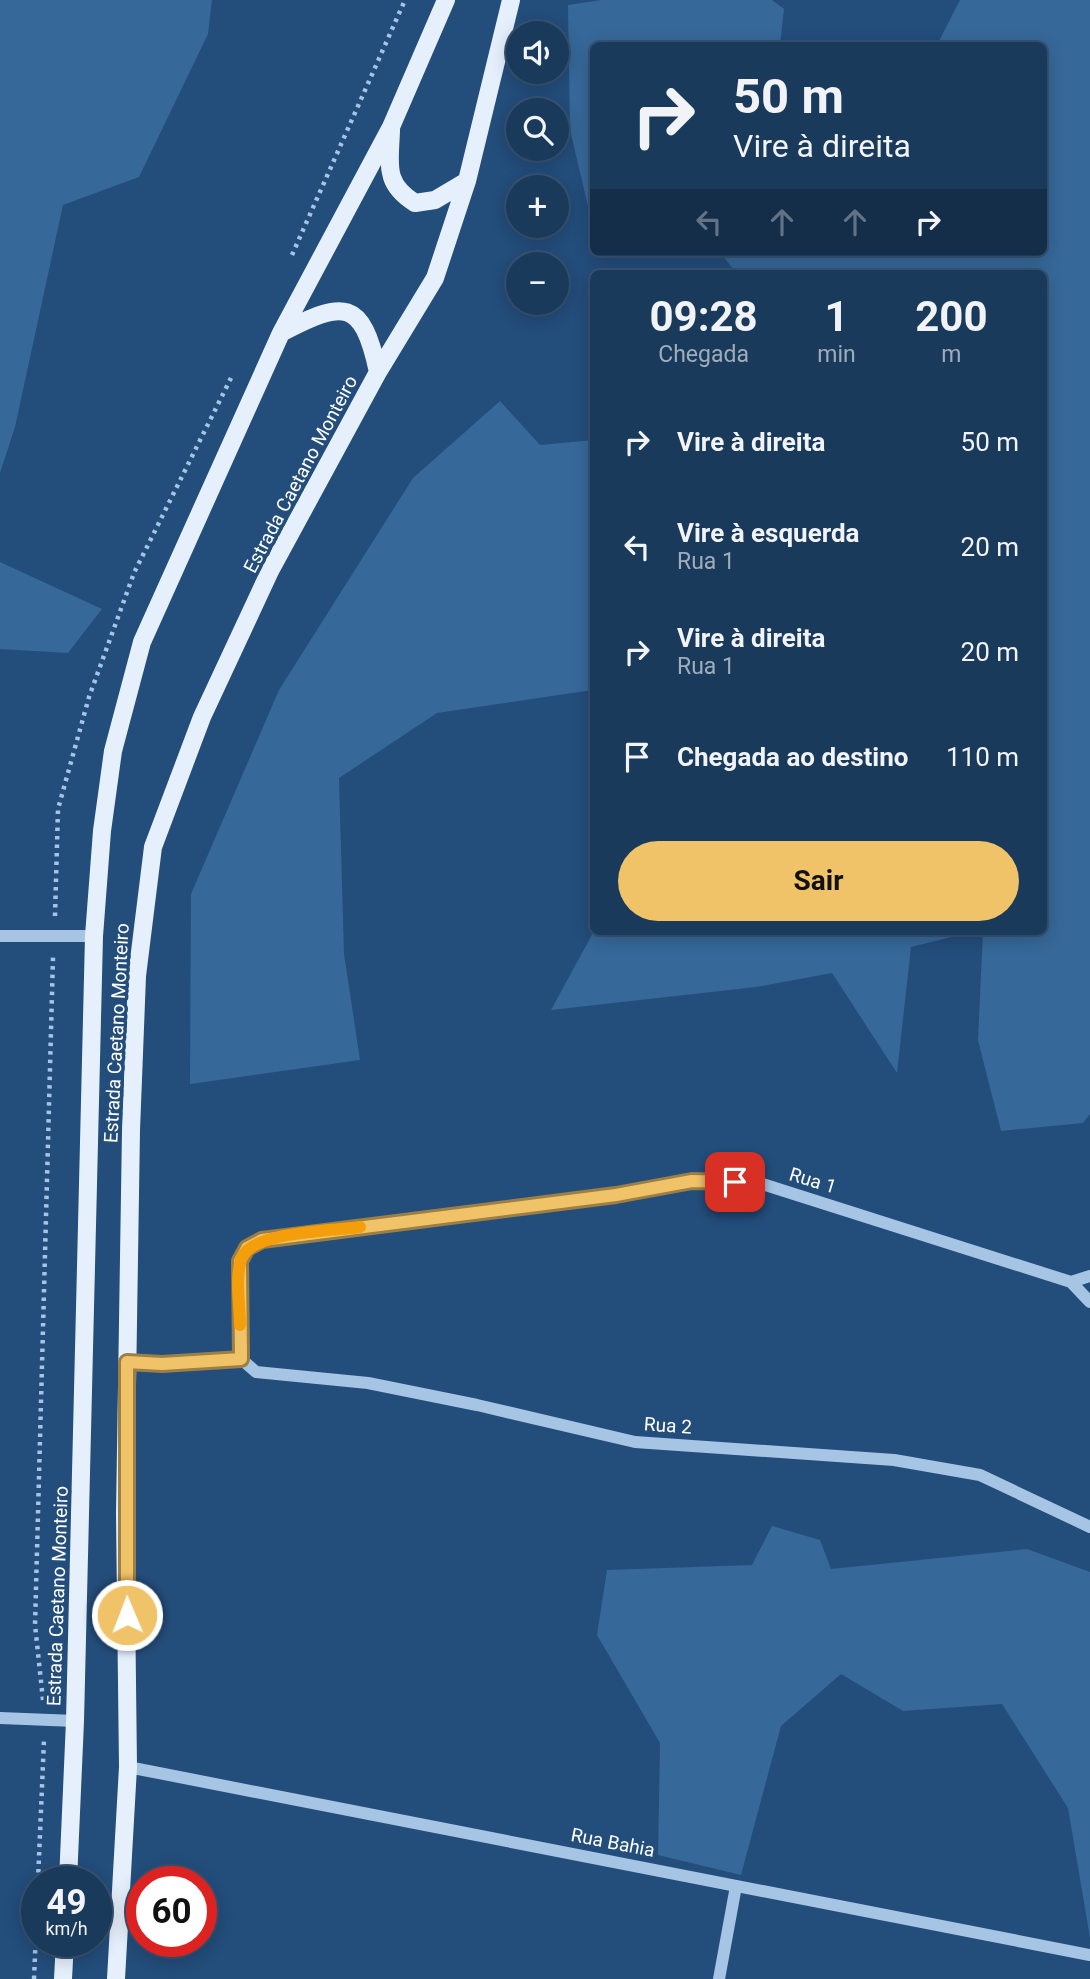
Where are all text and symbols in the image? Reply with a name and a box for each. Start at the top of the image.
map controls [506,21,569,315]
button: sound [506,21,569,84]
text: 50 m [733,68,844,125]
icon: right [618,70,709,161]
button: search [506,98,569,161]
text: Vire à direita [733,127,911,165]
button: + [506,175,569,238]
icon: left [690,203,728,241]
icon: ahead [763,203,801,241]
icon: ahead [836,203,874,241]
icon: right [909,203,947,241]
button: − [506,252,569,315]
text: 09:28 [650,292,758,341]
text: 1 [824,292,849,341]
text: 200 [915,292,988,341]
text: Chegada [658,341,749,368]
text: min [817,341,856,368]
text: m [941,341,961,368]
street label: Estrada Caetano Monteiro [239,372,362,577]
icon: right [618,423,656,461]
text: Vire à direita [677,427,825,457]
text: 50 m [961,427,1019,457]
text: Vire à esquerda [677,518,860,548]
icon: left [618,528,656,566]
text: 20 m [961,532,1019,562]
text: Rua 1 [677,548,735,575]
text: Vire à direita [677,623,825,653]
icon: right [618,633,656,671]
text: 20 m [961,637,1019,667]
text: Rua 1 [677,653,735,680]
icon: arrive [618,738,656,776]
text: Chegada ao destino [677,742,908,772]
text: 110 m [946,742,1019,772]
button: Sair [618,841,1019,921]
street label: Estrada Caetano Monteiro [99,922,134,1144]
pin [705,1152,765,1212]
street label: Rua 1 [787,1162,839,1198]
icon: arrive [716,1163,754,1201]
street label: Rua 2 [643,1412,693,1439]
street label: Estrada Caetano Monteiro [42,1486,73,1706]
position arrow [90,1578,164,1652]
street label: Rua Bahia [569,1823,657,1862]
speed limit sign: 60 [126,1866,217,1957]
text: 49 [46,1882,87,1923]
text: km/h [45,1918,88,1939]

